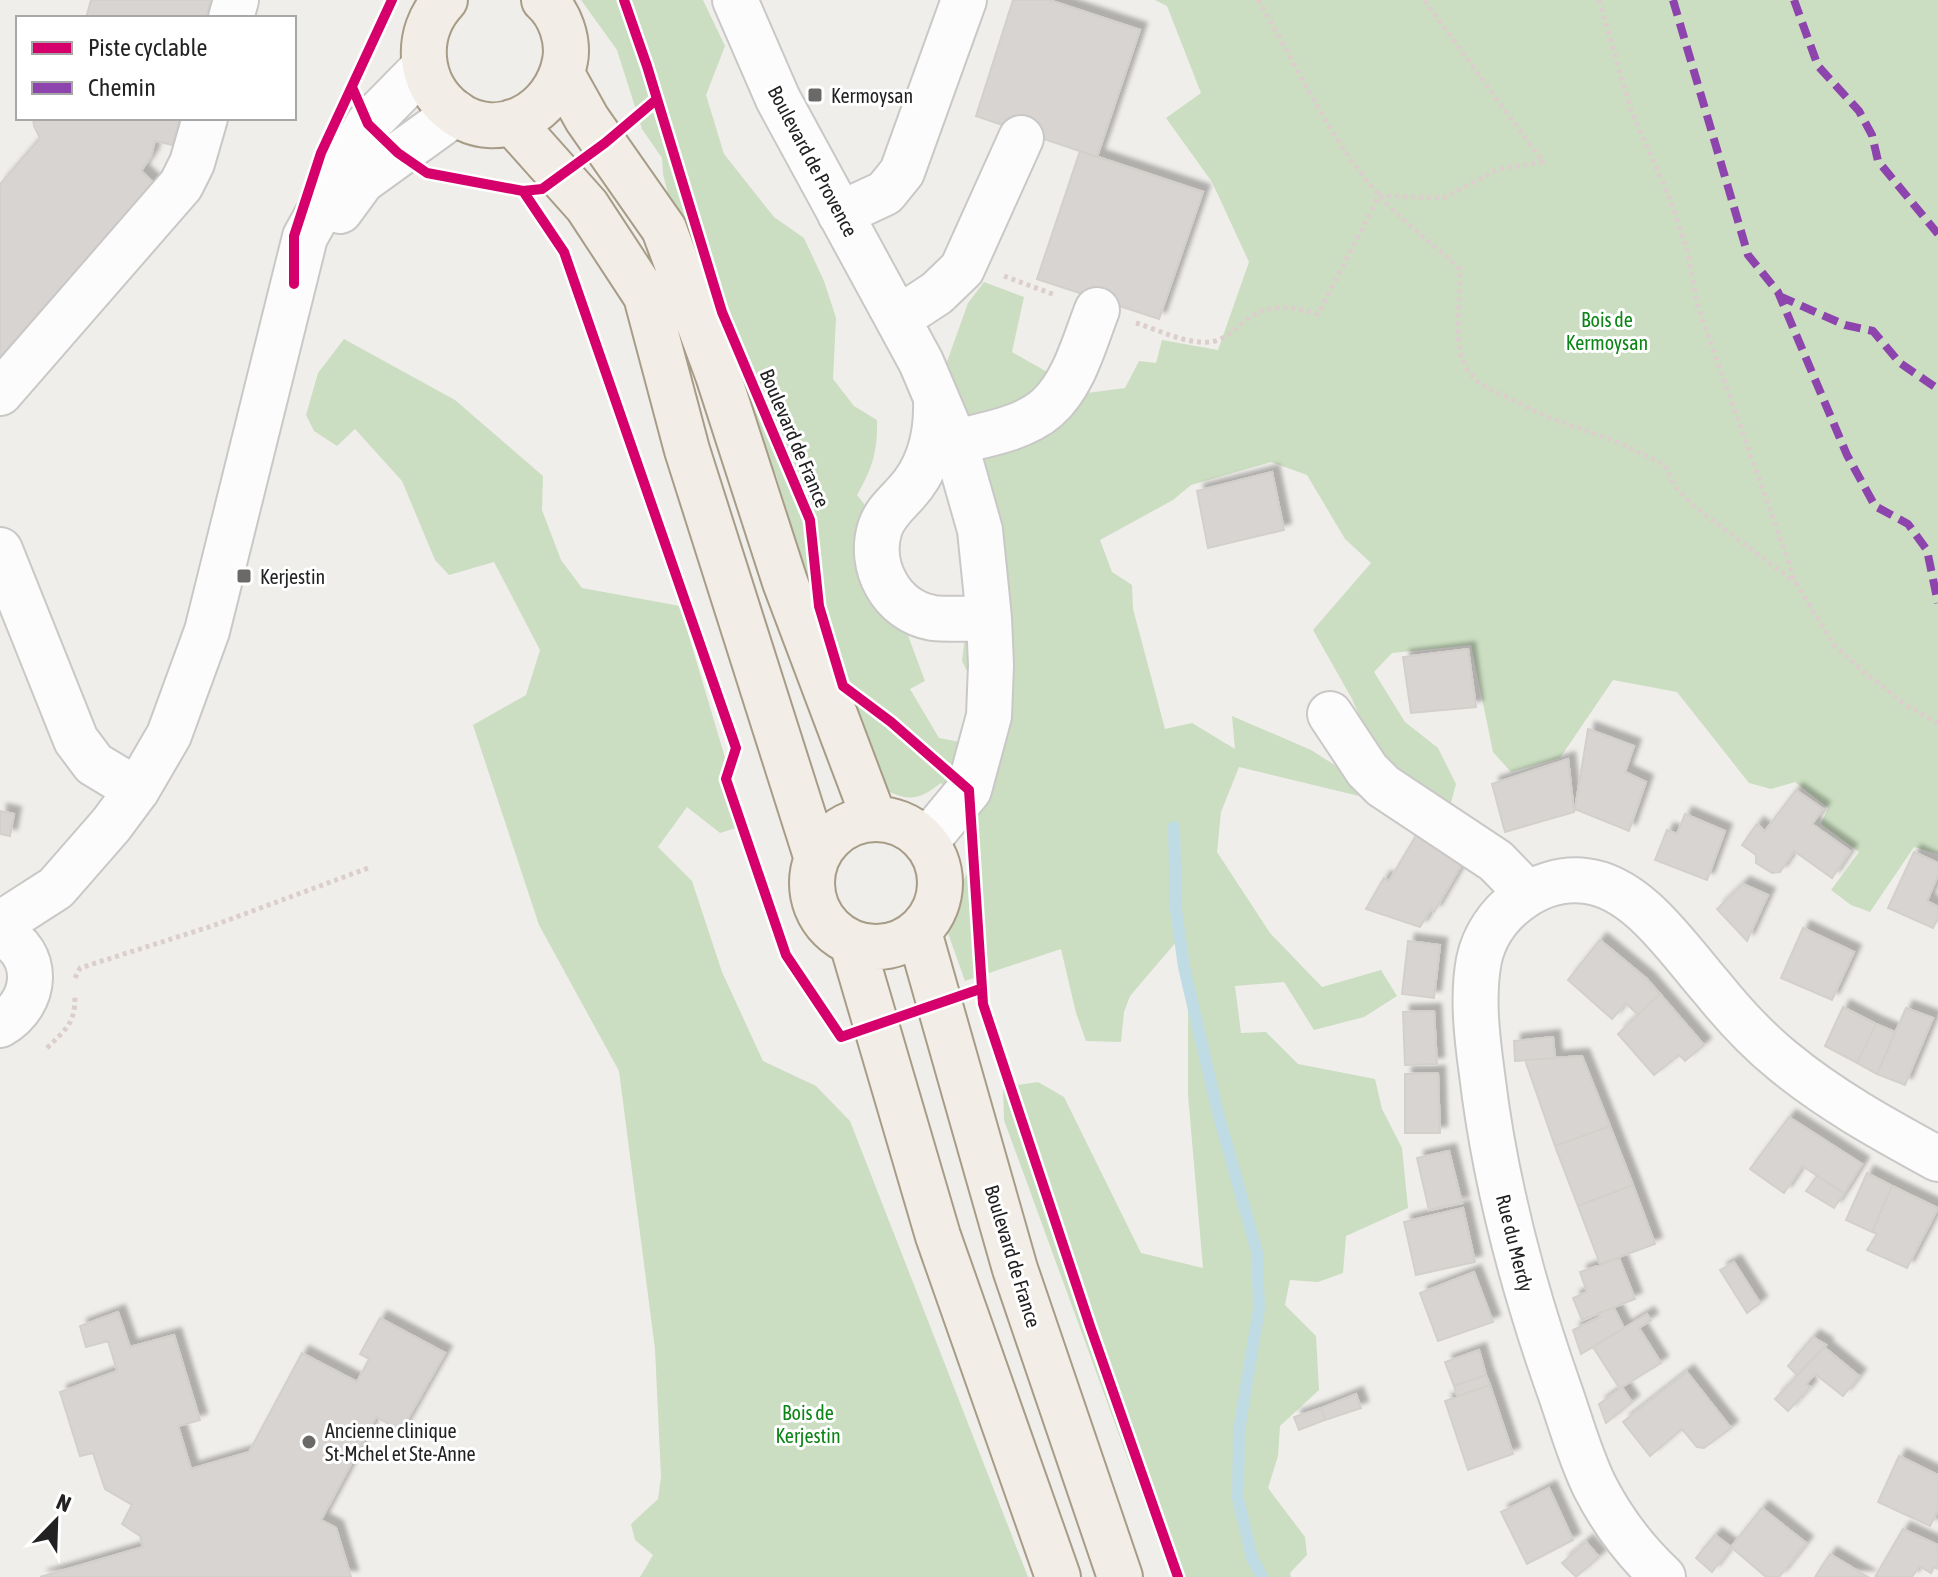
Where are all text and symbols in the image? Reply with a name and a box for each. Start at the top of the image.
legend [16,16,296,120]
text: Piste cyclable [88,34,207,61]
text: Chemin [88,74,156,101]
street label: Boulevard de Provence [764,82,862,240]
place label: Kermoysan [831,84,913,107]
marker: Kermoysan [806,86,824,104]
park label: Bois de Kermoysan [1566,308,1648,354]
street label: Boulevard de France [756,365,834,511]
place label: Kerjestin [260,565,325,588]
marker: Kerjestin [235,567,253,585]
street label: Boulevard de France [980,1182,1046,1330]
street label: Rue du Merdy [1492,1192,1538,1294]
park label: Bois de Kerjestin [775,1401,841,1447]
place label: Ancienne clinique St-Mchel et Ste-Anne [325,1419,476,1465]
marker: Ancienne clinique St-Mchel et Ste-Anne [300,1433,318,1451]
north arrow [16,1481,96,1561]
text: N [53,1488,75,1517]

